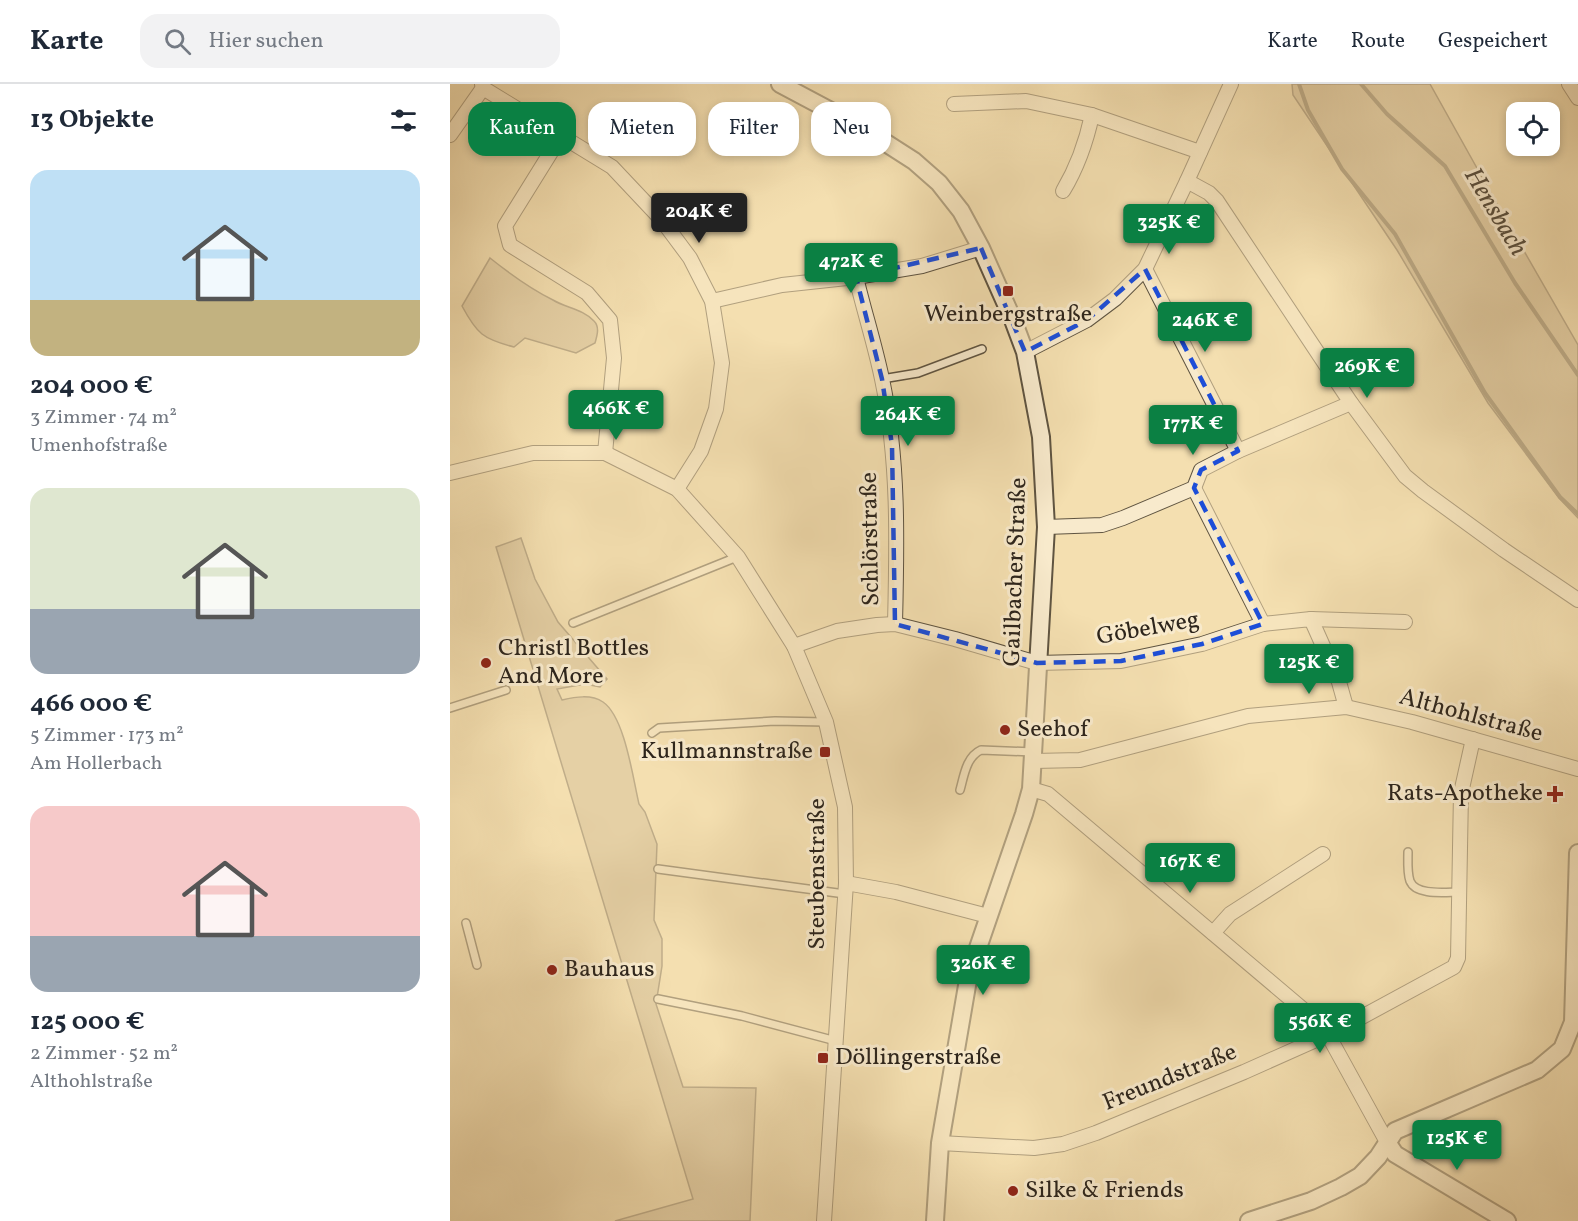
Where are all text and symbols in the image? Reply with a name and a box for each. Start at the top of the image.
search box [140,14,560,68]
text: Karte [30,22,104,61]
icon: search [161,25,194,58]
text: Hier suchen [209,26,324,57]
text: Karte [1267,27,1318,56]
text: Route [1351,27,1405,56]
text: Gespeichert [1438,27,1548,56]
text: 13 Objekte [30,102,154,138]
chip: Kaufen [468,102,576,156]
chip: Mieten [588,102,696,156]
chip: Filter [708,102,799,156]
chip: Neu [811,102,891,156]
map controls [1506,102,1560,156]
button: locate [1506,102,1560,156]
icon: filters [387,104,420,137]
water label: Hensbach [1454,161,1536,263]
pin: 204K € [650,193,748,244]
text: 204K € [665,198,733,226]
pin: 325K € [1120,204,1218,255]
icon: home [171,209,279,317]
text: 325K € [1137,209,1201,237]
pin: 472K € [802,243,900,294]
text: 472K € [819,248,883,276]
marker: Weinbergstraße [1001,284,1015,298]
place label: Weinbergstraße [924,298,1092,332]
pin: 246K € [1156,302,1254,353]
text: 246K € [1172,307,1238,335]
pin: 269K € [1318,348,1416,399]
text: 269K € [1334,353,1400,381]
text: 204 000 € [30,368,153,404]
pin: 466K € [567,390,665,441]
text: 466K € [582,395,650,423]
pin: 264K € [859,396,957,447]
text: 264K € [875,401,941,429]
text: 3 Zimmer · 74 m² [30,404,177,432]
pin: 177K € [1144,405,1242,456]
text: 177K € [1163,410,1223,438]
text: Umenhofstraße [30,432,167,460]
street label: Schlörstraße [853,472,889,606]
street label: Gailbacher Straße [996,477,1036,667]
icon: home [171,527,279,635]
street label: Göbelweg [1094,603,1202,655]
place label: Christl Bottles And More [498,632,649,694]
pin: 125K € [1260,644,1358,695]
text: 125K € [1278,649,1340,677]
marker: Christl Bottles And More [479,656,493,670]
street label: Althohlstraße [1395,681,1547,751]
text: 466 000 € [30,686,152,722]
place label: Seehof [1017,713,1091,747]
text: 5 Zimmer · 173 m² [30,722,184,750]
marker: Seehof [998,723,1012,737]
place label: Kullmannstraße [641,735,813,769]
marker: Kullmannstraße [818,745,832,759]
text: Am Hollerbach [30,750,162,778]
place label: Rats-Apotheke [1387,777,1543,811]
marker: Rats-Apotheke [1548,787,1562,801]
street label: Steubenstraße [801,798,835,950]
pin: 167K € [1141,843,1239,894]
icon: home [171,845,279,953]
text: 167K € [1159,848,1221,876]
pin: 326K € [934,945,1032,996]
text: 326K € [951,950,1015,978]
place label: Bauhaus [564,953,655,987]
marker: Bauhaus [545,963,559,977]
pin: 556K € [1271,1003,1369,1054]
text: 125 000 € [30,1004,145,1040]
text: 556K € [1288,1008,1352,1036]
street label: Freundstraße [1098,1036,1242,1120]
text: 2 Zimmer · 52 m² [30,1040,178,1068]
place label: Döllingerstraße [835,1041,1001,1075]
marker: Döllingerstraße [816,1051,830,1065]
text: Althohlstraße [30,1068,153,1096]
pin: 125K € [1408,1120,1506,1171]
text: 125K € [1426,1125,1488,1153]
place label: Silke & Friends [1025,1174,1184,1208]
marker: Silke & Friends [1006,1184,1020,1198]

